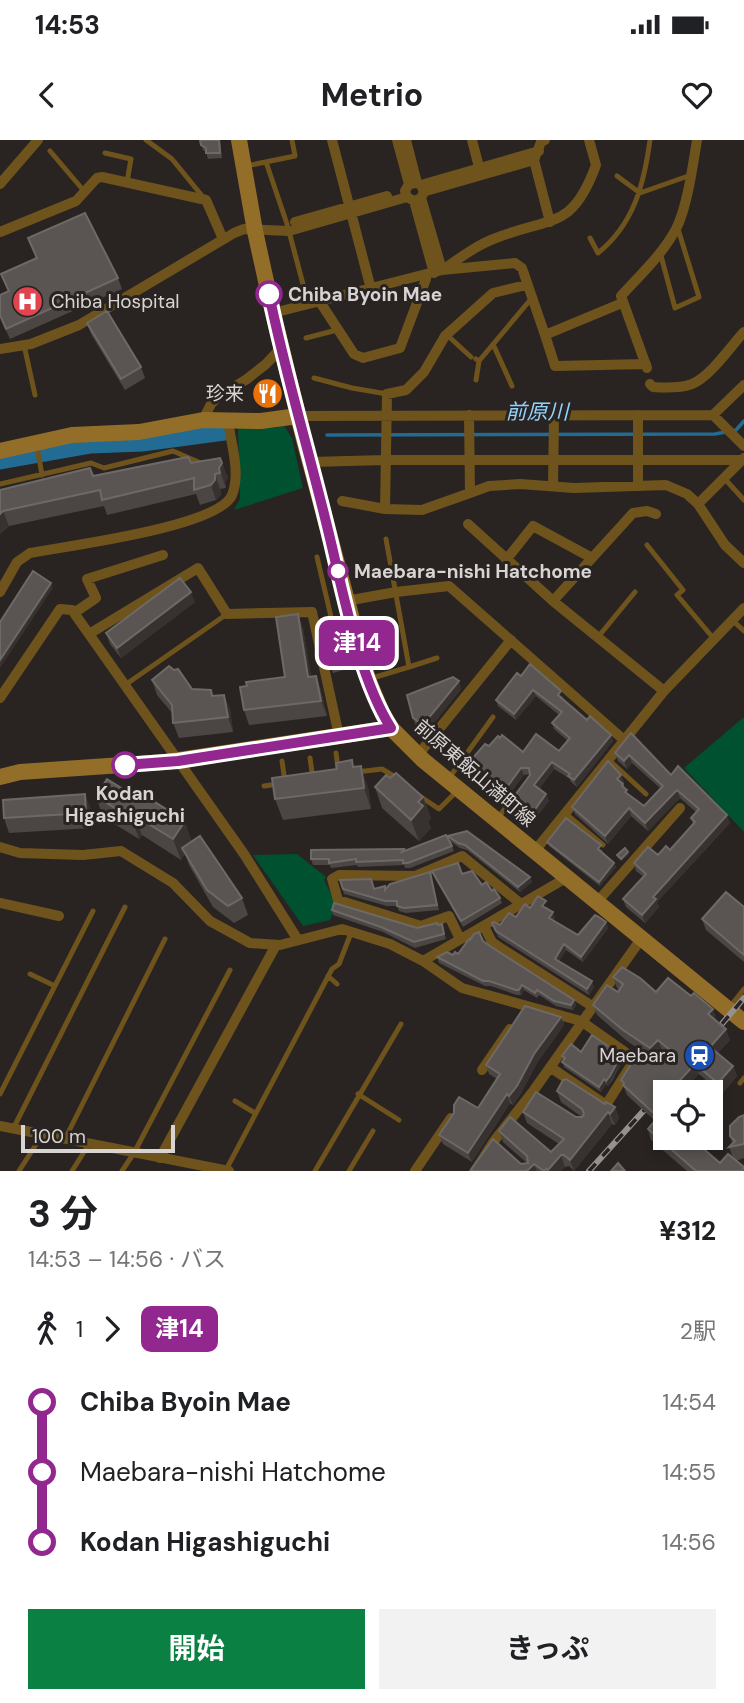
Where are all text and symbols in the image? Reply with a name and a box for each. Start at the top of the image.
text: 14:53 [35,8,100,42]
text: Metrio [321,74,423,116]
icon: back [28,76,66,114]
icon: heart [678,76,716,114]
marker: Chiba Byoin Mae [256,281,282,307]
place label: Chiba Byoin Mae [288,282,442,307]
hospital icon: Chiba Hospital [11,284,45,318]
place label: Chiba Hospital [51,289,180,314]
restaurant icon: 珍来 [250,376,284,410]
place label: 珍来 [206,381,244,406]
water label: 前原川 [506,398,570,426]
place label: Maebara-nishi Hatchome [354,559,592,584]
marker: Maebara-nishi Hatchome [328,561,348,581]
line badge: 津14 [317,620,397,666]
text: 津14 [333,627,381,658]
street label: 前原東飯山満町線 [409,714,541,832]
marker: Kodan Higashiguchi [112,752,138,778]
place label: Kodan Higashiguchi [65,781,185,828]
station icon: Maebara [682,1038,716,1072]
place label: Maebara [599,1043,676,1068]
map controls [653,1080,723,1150]
button: locate [653,1080,723,1150]
scale bar [21,1122,175,1154]
text: 100 m [32,1124,86,1149]
text: 3 分 [28,1189,98,1239]
text: ¥312 [659,1214,716,1248]
text: 14:53 – 14:56 · バス [28,1244,226,1274]
icon: walk [28,1310,66,1348]
icon: forward [93,1310,131,1348]
text: 津14 [155,1313,204,1344]
text: 1 [76,1314,83,1344]
text: 2駅 [680,1316,716,1346]
text: Chiba Byoin Mae [80,1385,291,1419]
text: 14:54 [662,1387,716,1417]
text: Maebara-nishi Hatchome [80,1455,386,1489]
text: 14:55 [662,1457,716,1487]
text: Kodan Higashiguchi [80,1525,330,1559]
text: 14:56 [662,1527,716,1557]
button: 開始 [28,1609,365,1689]
button: きっぷ [379,1609,716,1689]

